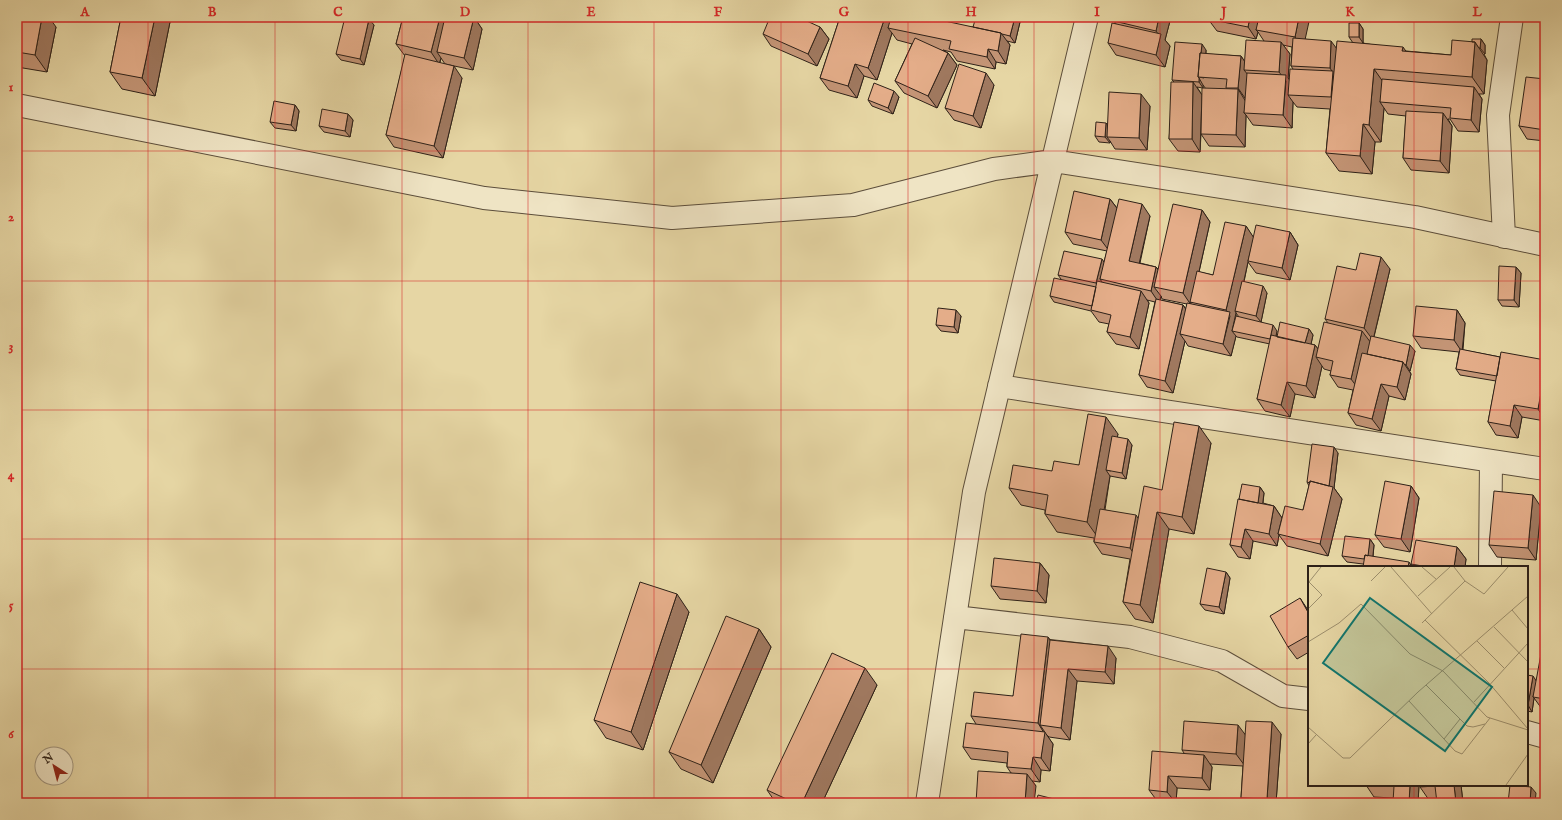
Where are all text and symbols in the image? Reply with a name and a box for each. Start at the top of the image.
text: A [80,4,91,21]
text: B [208,4,217,21]
text: C [333,4,343,21]
text: D [460,4,471,21]
text: E [586,4,596,21]
text: F [714,4,723,21]
text: G [839,4,850,21]
text: H [965,4,977,21]
text: I [1094,4,1100,21]
text: J [1219,4,1227,21]
text: K [1345,4,1355,21]
text: L [1471,4,1482,21]
text: 1 [9,79,14,96]
text: 2 [8,209,14,226]
text: 3 [9,338,14,355]
text: 4 [8,467,15,484]
inset map [1308,566,1528,786]
text: 5 [9,597,14,614]
text: 6 [8,726,14,743]
north arrow [34,746,74,786]
text: N [40,750,57,768]

